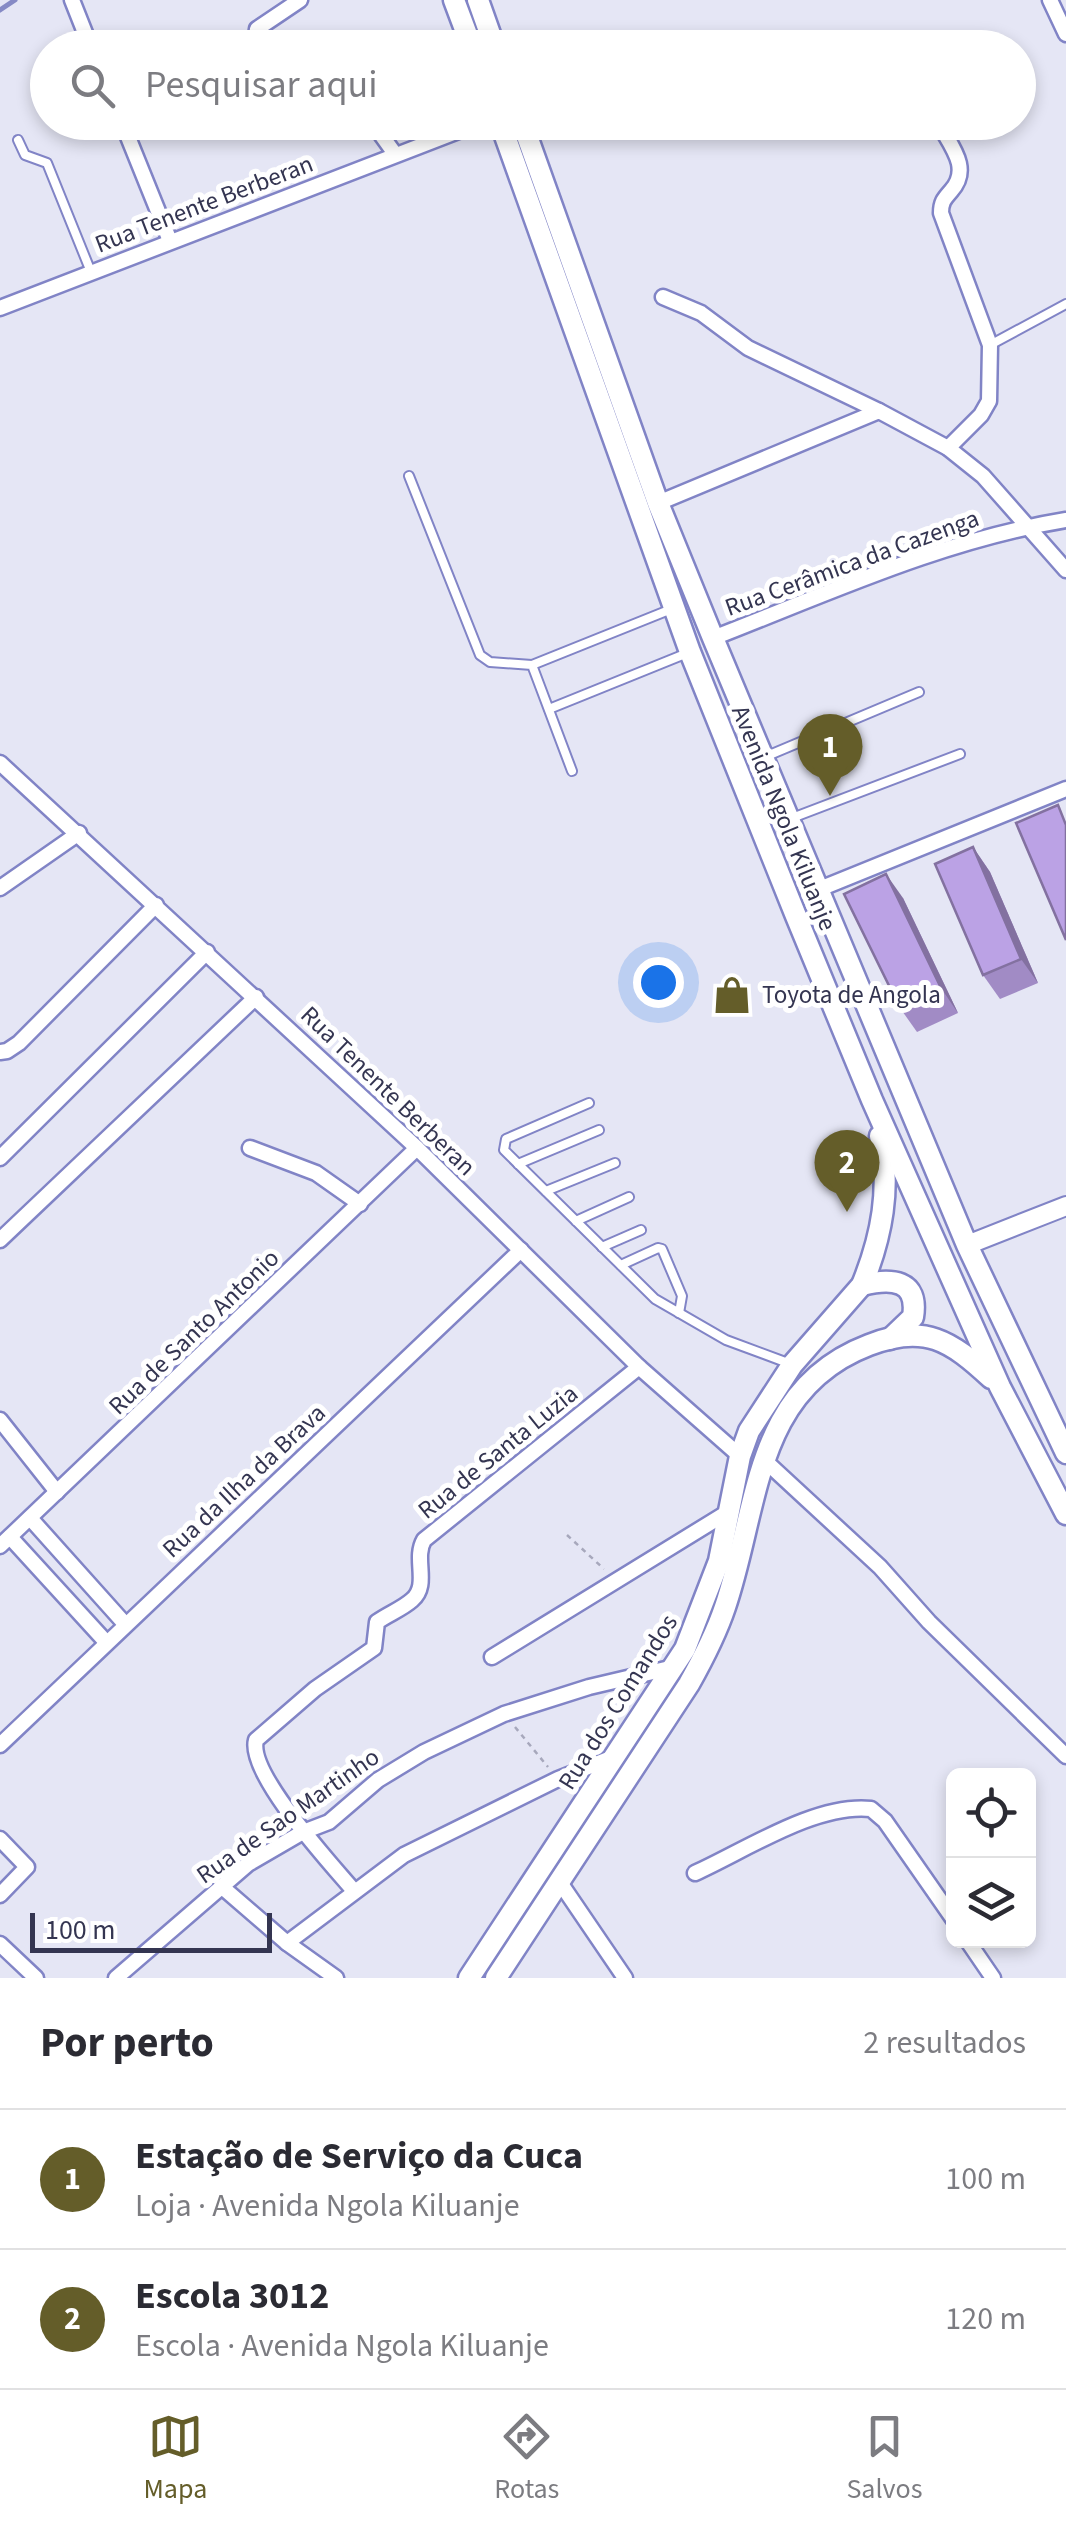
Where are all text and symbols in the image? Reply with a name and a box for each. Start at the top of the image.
search box [30,30,1036,140]
icon: search [65,58,120,113]
text: Pesquisar aqui [145,58,378,112]
street label: Rua Tenente Berberan [90,146,318,262]
street label: Rua Cerâmica da Cazenga [720,500,984,626]
street label: Avenida Ngola Kiluanje [722,700,846,936]
pin: 1 [798,714,862,796]
your location [633,957,684,1008]
shop icon: Toyota de Angola [711,974,753,1016]
place label: Toyota de Angola [762,977,941,1013]
street label: Rua Tenente Berberan [292,998,484,1184]
pin: 2 [814,1130,880,1212]
street label: Rua de Santo Antonio [100,1241,288,1423]
street label: Rua de Santa Luzia [410,1376,586,1528]
street label: Rua da Ilha da Brava [154,1396,334,1566]
street label: Rua dos Comandos [549,1607,687,1797]
street label: Rua de Sao Martinho [189,1739,387,1893]
map controls [946,1768,1036,1948]
button: locate [946,1768,1036,1858]
button: layers [946,1858,1036,1948]
scale bar [30,1908,272,1952]
text: 100 m [45,1910,116,1950]
text: Por perto [40,2013,214,2073]
text: 2 resultados [863,2020,1026,2066]
text: Estação de Serviço da Cuca [135,2129,583,2183]
text: 1 [64,2156,81,2202]
text: 100 m [945,2156,1026,2202]
text: Loja · Avenida Ngola Kiluanje [135,2183,520,2229]
text: Escola 3012 [135,2269,329,2323]
text: 2 [64,2296,81,2342]
text: 120 m [945,2296,1026,2342]
text: Escola · Avenida Ngola Kiluanje [135,2323,549,2369]
tab: Mapa [144,2409,207,2509]
tab: Rotas [494,2409,559,2509]
tab: Salvos [846,2409,922,2509]

